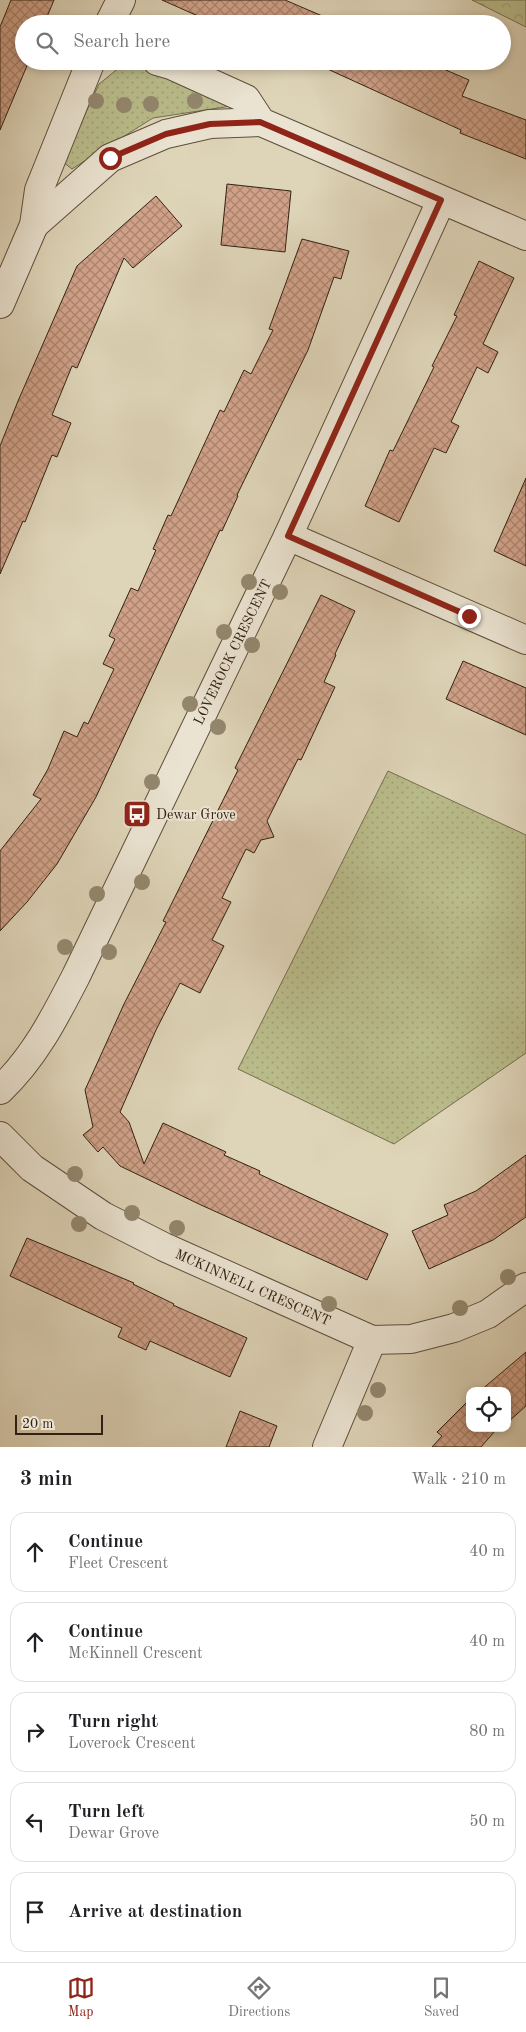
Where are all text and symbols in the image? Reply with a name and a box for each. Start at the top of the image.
search box [15,15,511,70]
icon: search [33,29,61,57]
text: Search here [73,33,170,52]
route start [99,147,122,170]
street label: LOVEROCK CRESCENT [192,578,274,727]
route end [458,605,481,628]
bus stop icon: Dewar Grove [122,799,152,829]
place label: Dewar Grove [156,808,236,822]
street label: MCKINNELL CRESCENT [173,1247,332,1329]
map controls [466,1387,511,1432]
button: locate [466,1387,511,1432]
scale bar [15,1412,102,1435]
text: 20 m [22,1417,53,1431]
text: 3 min [20,1469,73,1490]
text: Walk · 210 m [411,1472,506,1488]
text: Continue [68,1533,143,1552]
icon: ahead [21,1538,49,1566]
text: 40 m [469,1544,505,1560]
text: Fleet Crescent [68,1556,168,1572]
text: Continue [68,1623,143,1642]
icon: ahead [21,1628,49,1656]
text: 40 m [469,1634,505,1650]
text: McKinnell Crescent [68,1646,203,1662]
text: Turn right [68,1713,158,1732]
icon: right [21,1718,49,1746]
text: 80 m [469,1724,505,1740]
text: Loverock Crescent [68,1736,196,1752]
text: Turn left [68,1803,145,1822]
icon: left [21,1808,49,1836]
text: 50 m [469,1814,505,1830]
text: Dewar Grove [68,1826,159,1842]
icon: arrive [21,1898,49,1926]
text: Arrive at destination [68,1903,242,1922]
tab: Map [67,1974,95,2021]
tab: Directions [228,1974,290,2021]
tab: Saved [424,1974,459,2021]

